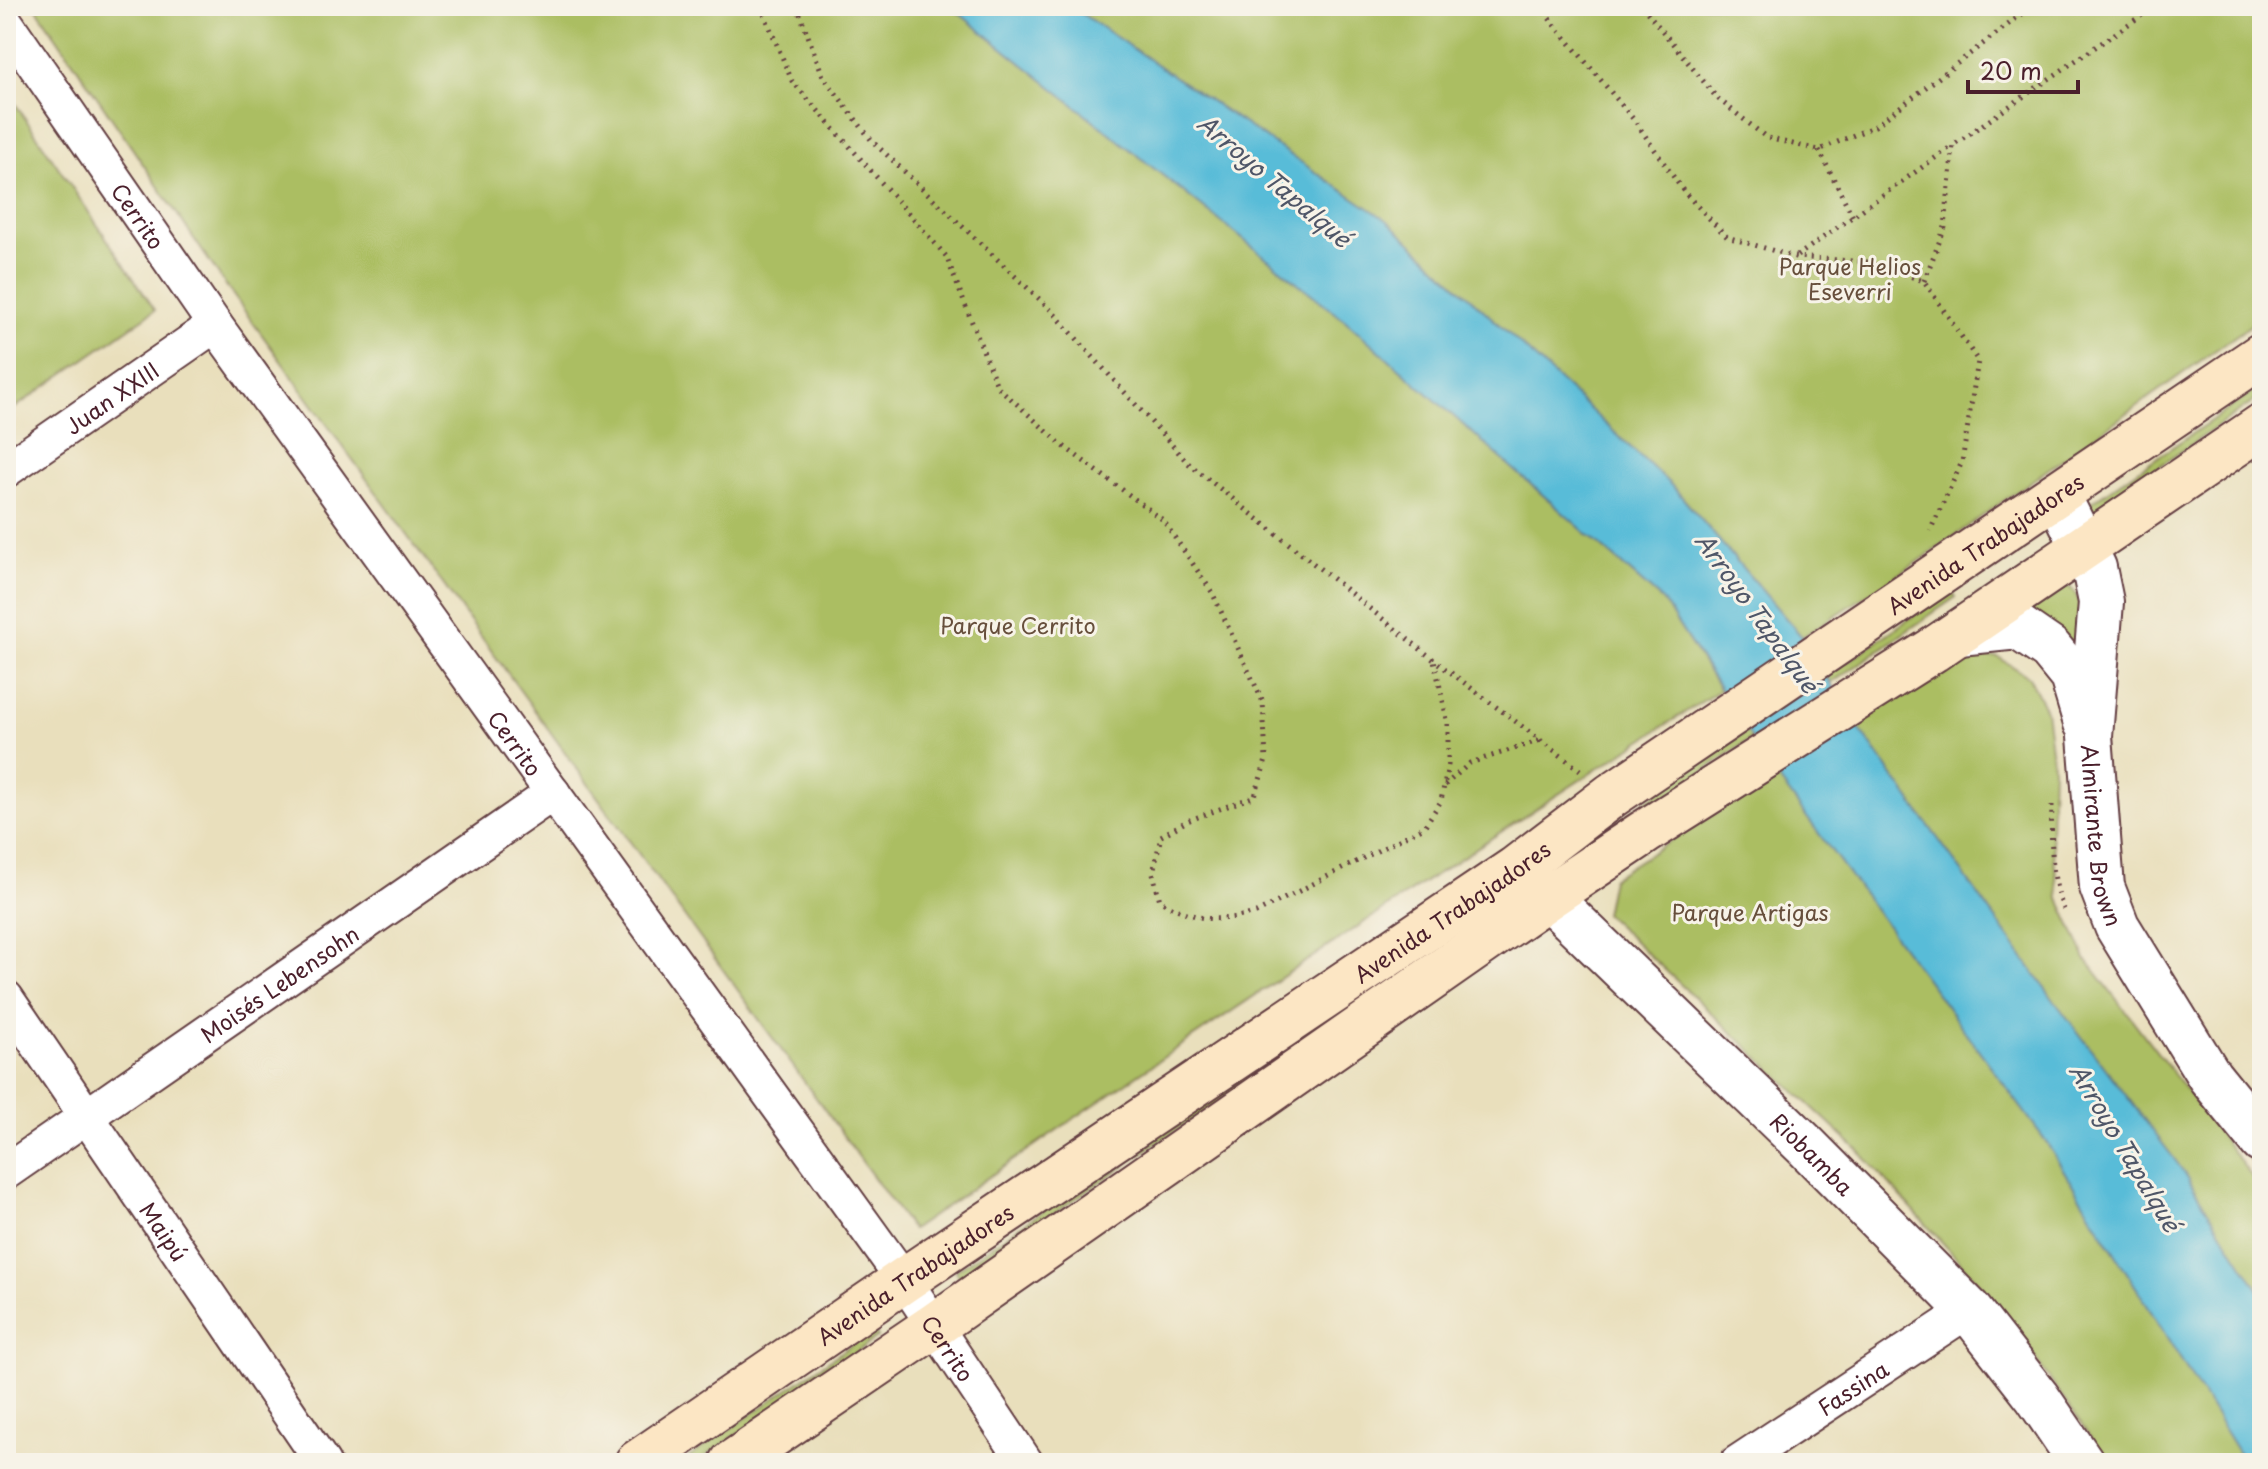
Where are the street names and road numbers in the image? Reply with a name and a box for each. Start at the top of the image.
street label: Cerrito [104,176,174,255]
street label: Juan XXIII [58,353,165,441]
street label: Avenida Trabajadores [1879,464,2090,621]
street label: Cerrito [481,703,551,782]
street label: Almirante Brown [2074,743,2132,931]
street label: Avenida Trabajadores [1347,832,1557,990]
street label: Moisés Lebensohn [193,916,365,1050]
street label: Riobamba [1764,1104,1862,1202]
street label: Maipú [133,1195,197,1267]
street label: Avenida Trabajadores [809,1195,1020,1352]
street label: Cerrito [915,1307,983,1388]
street label: Fassina [1810,1351,1894,1423]

